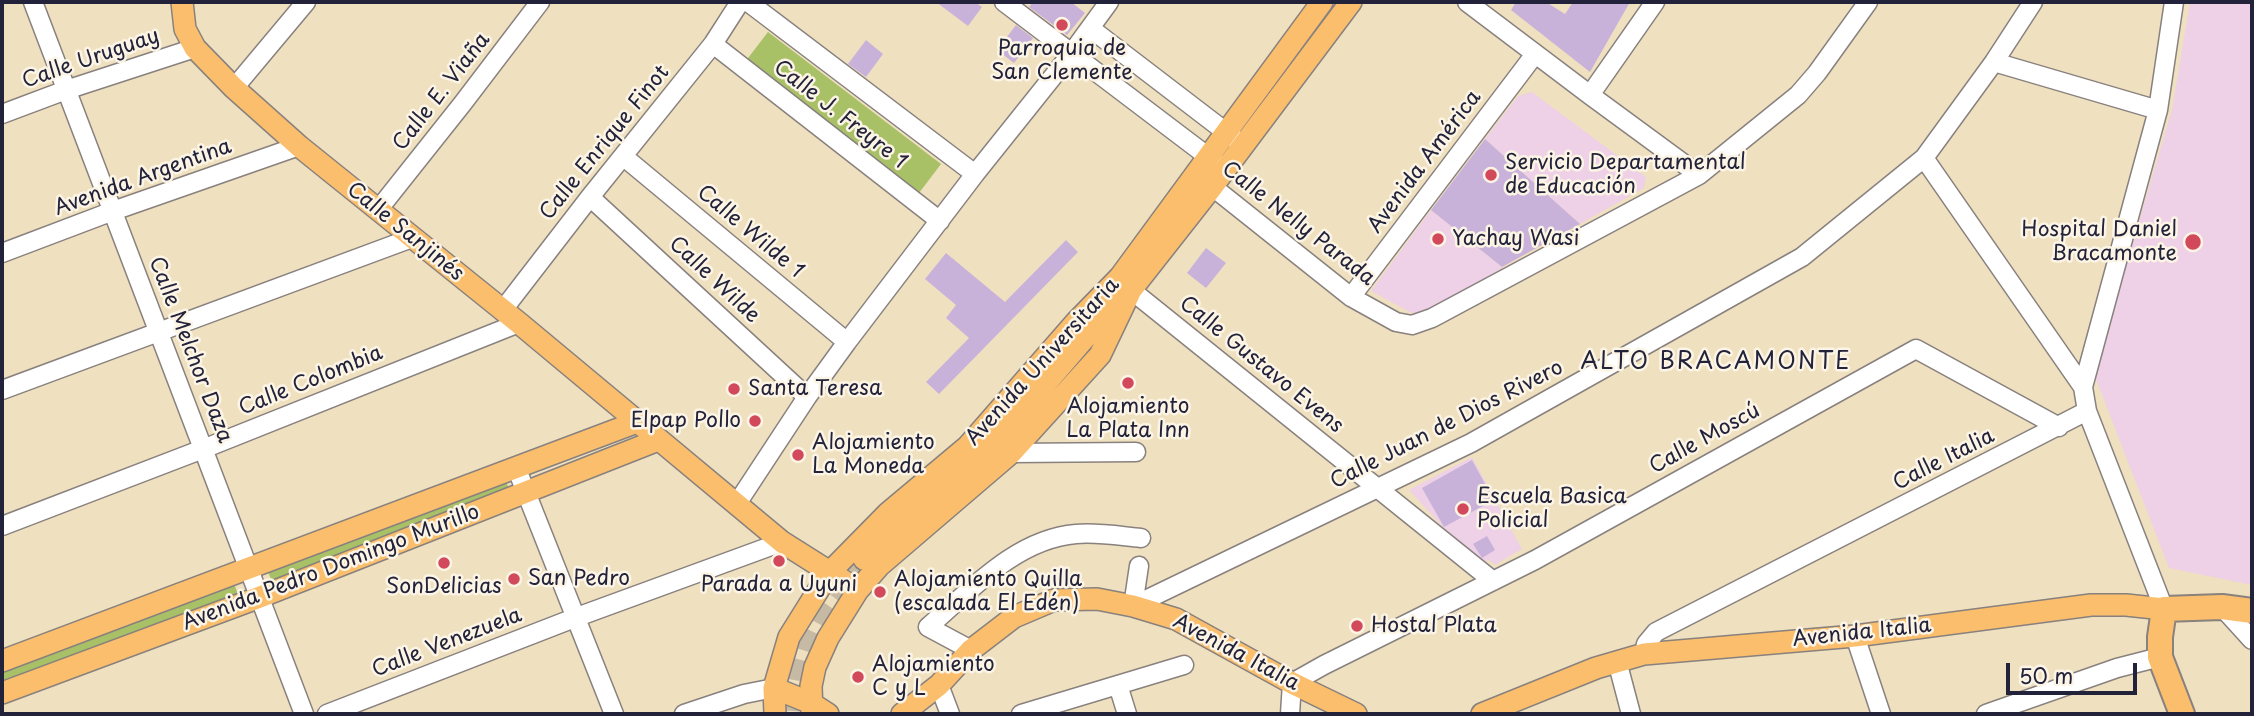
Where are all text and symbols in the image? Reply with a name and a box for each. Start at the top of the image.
marker: Parroquia de San Clemente [1054,17,1070,33]
street label: Calle Uruguay [19,24,163,94]
street label: Calle E. Viaña [388,28,496,156]
place label: Parroquia de San Clemente [991,36,1133,86]
street label: Calle J. Freyre 1 [768,55,912,175]
street label: Calle Enrique Finot [535,61,675,225]
street label: Avenida América [1363,86,1487,238]
street label: Avenida Argentina [51,134,235,222]
place label: Servicio Departamental de Educación [1505,150,1746,200]
street label: Calle Nelly Parada [1217,157,1379,291]
marker: Servicio Departamental de Educación [1483,167,1499,183]
street label: Calle Sanjinés [341,177,469,287]
street label: Calle Wilde 1 [692,180,808,284]
place label: Hospital Daniel Bracamonte [2022,217,2177,267]
place label: Yachay Wasi [1452,226,1579,252]
street label: Calle Wilde [663,231,765,329]
marker: Yachay Wasi [1430,231,1446,247]
marker: Hospital Daniel Bracamonte [2183,232,2203,252]
street label: Calle Melchor Daza [143,253,237,447]
street label: Avenida Universitaria [961,273,1125,451]
street label: Calle Gustavo Evens [1174,291,1348,439]
street label: Calle Colombia [235,341,387,421]
district label: ALTO BRACAMONTE [1584,349,1848,377]
street label: Calle Juan de Dios Rivero [1326,355,1568,495]
marker: Alojamiento La Plata Inn [1120,375,1136,391]
place label: Santa Teresa [748,376,882,402]
marker: Santa Teresa [726,381,742,397]
place label: Alojamiento La Plata Inn [1066,394,1190,444]
street label: Calle Moscú [1645,398,1765,480]
place label: Elpap Pollo [631,408,741,434]
marker: Elpap Pollo [747,413,763,429]
street label: Calle Italia [1889,424,1999,496]
place label: Alojamiento La Moneda [812,430,935,480]
marker: Alojamiento La Moneda [790,447,806,463]
place label: Escuela Basica Policial [1477,484,1627,534]
street label: Avenida Pedro Domingo Murillo [179,500,483,636]
marker: Escuela Basica Policial [1455,501,1471,517]
marker: Parada a Uyuni [771,553,787,569]
marker: SonDelicias [436,555,452,571]
place label: San Pedro [528,566,630,592]
place label: Alojamiento Quilla (escalada El Edén) [894,567,1082,617]
marker: San Pedro [506,571,522,587]
place label: Parada a Uyuni [701,572,857,598]
place label: SonDelicias [386,574,502,600]
marker: Alojamiento Quilla (escalada El Edén) [872,584,888,600]
street label: Calle Venezuela [369,603,525,683]
street label: Avenida Italia [1169,609,1303,697]
place label: Hostal Plata [1371,613,1497,639]
street label: Avenida Italia [1791,613,1933,653]
marker: Hostal Plata [1349,618,1365,634]
scale bar [2009,650,2140,694]
place label: Alojamiento C y L [872,652,995,702]
text: 50 m [2019,659,2073,691]
marker: Alojamiento C y L [850,669,866,685]

